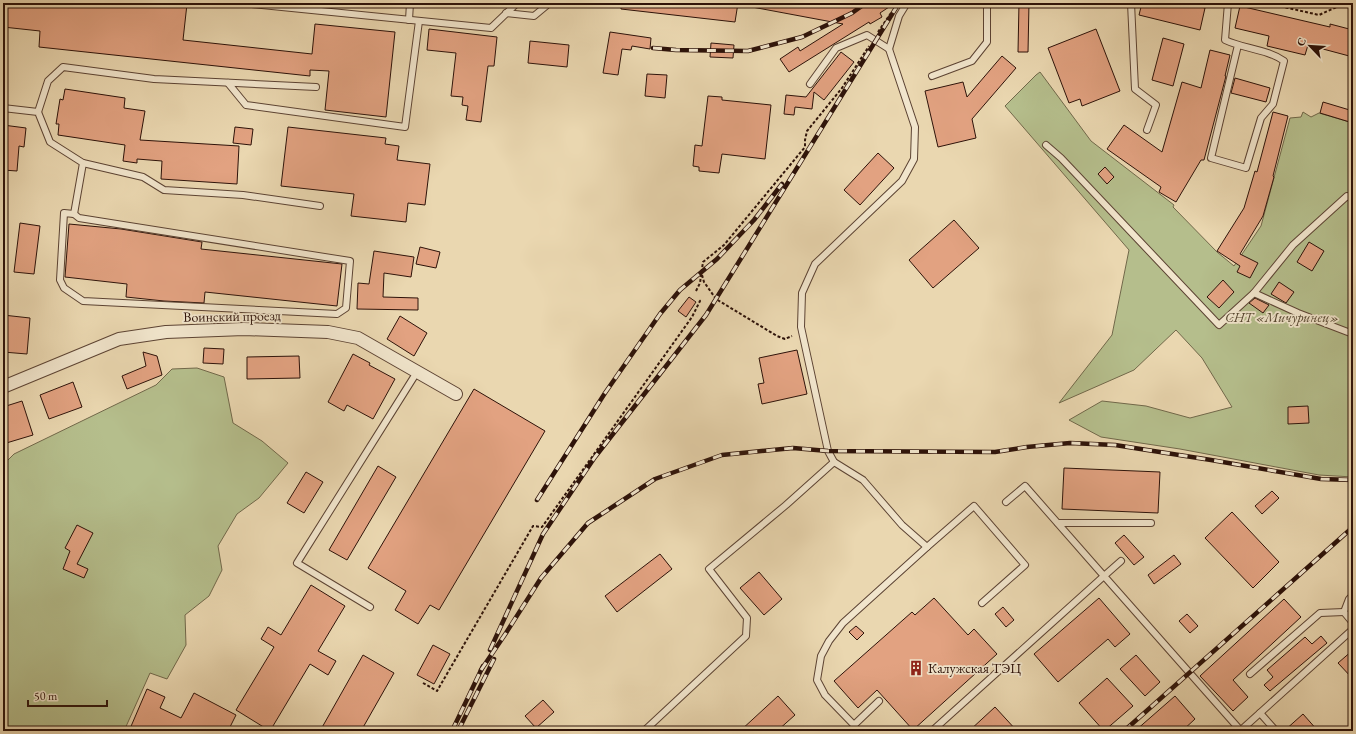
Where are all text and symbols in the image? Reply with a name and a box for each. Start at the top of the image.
north arrow [1290,26,1330,66]
text: С [1293,35,1309,48]
street label: Воинский проезд [183,306,282,326]
park label: СНТ «Мичуринец» [1225,308,1339,326]
building icon: Калужская ТЭЦ [907,659,925,677]
place label: Калужская ТЭЦ [928,659,1021,677]
scale bar [28,682,107,708]
text: 50 m [34,688,58,704]

